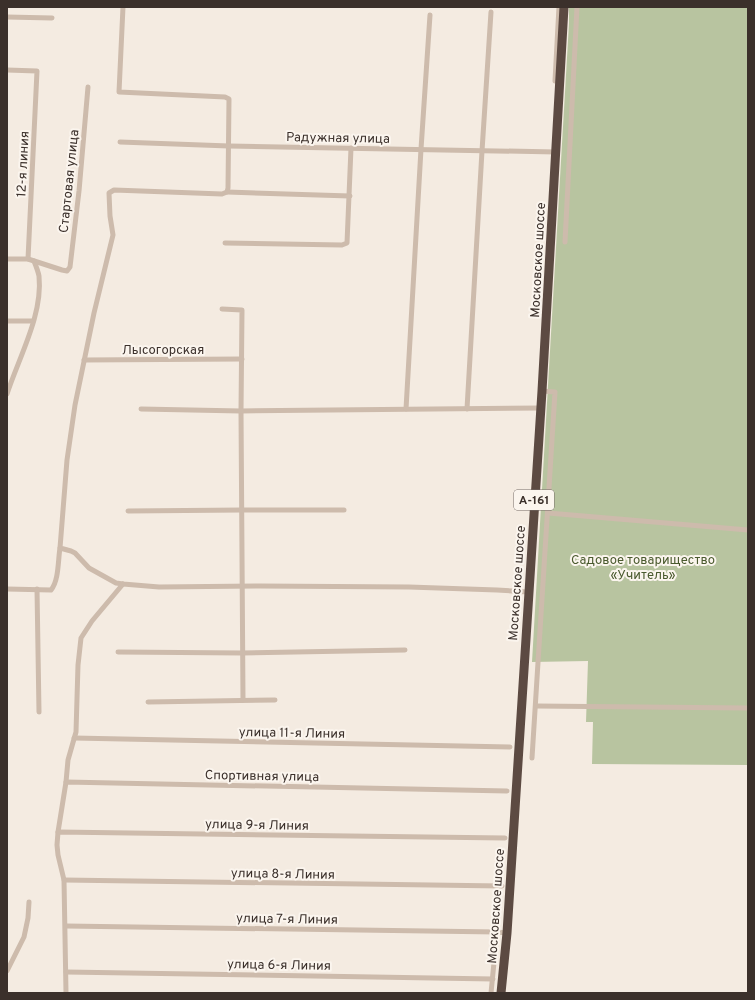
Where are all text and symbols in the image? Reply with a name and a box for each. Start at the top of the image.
street label: Стартовая улица [57,129,83,234]
street label: 12-я линия [14,130,34,198]
street label: Радужная улица [286,130,390,148]
street label: Московское шоссе [528,202,550,318]
street label: Лысогорская [122,343,204,359]
road number: А-161 [514,490,554,510]
street label: Московское шоссе [506,525,530,641]
park label: Садовое товарищество «Учитель» [571,553,715,584]
street label: улица 11-я Линия [239,725,345,743]
street label: Спортивная улица [205,768,319,786]
street label: улица 9-я Линия [205,817,309,835]
street label: Московское шоссе [485,848,509,964]
street label: улица 8-я Линия [231,866,335,884]
street label: улица 7-я Линия [236,911,338,929]
street label: улица 6-я Линия [227,957,331,975]

